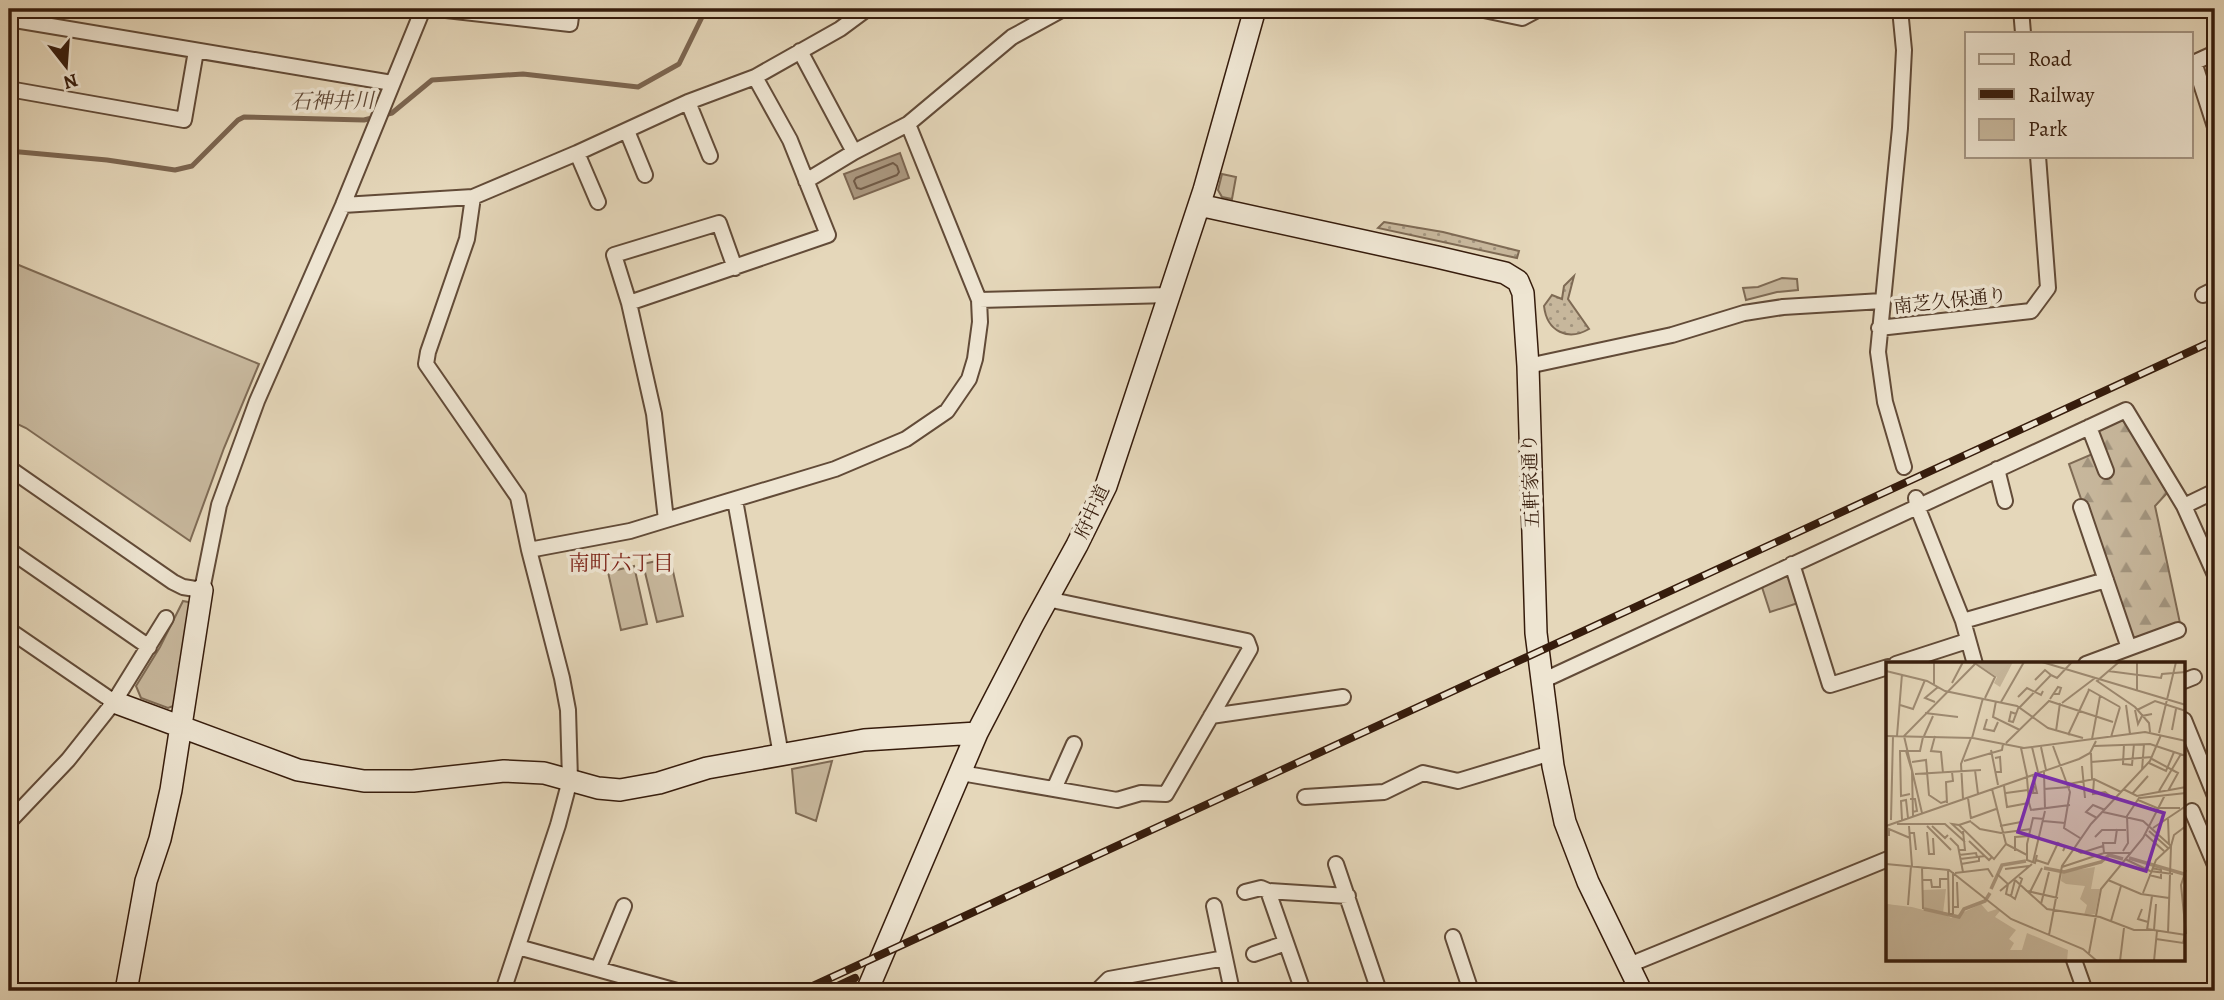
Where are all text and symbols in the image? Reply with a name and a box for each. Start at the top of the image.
north arrow [32,32,102,102]
legend [1965,32,2192,158]
text: Road [2028,45,2072,73]
text: N [60,67,81,96]
text: Railway [2028,81,2095,109]
water label: 石神井川 [290,86,376,116]
text: Park [2028,115,2068,143]
street label: 南芝久保通り [1892,282,2008,320]
street label: 五軒家通り [1516,433,1546,529]
street label: 府中道 [1068,481,1116,543]
district label: 南町六丁目 [569,549,674,577]
inset map [1886,662,2186,962]

